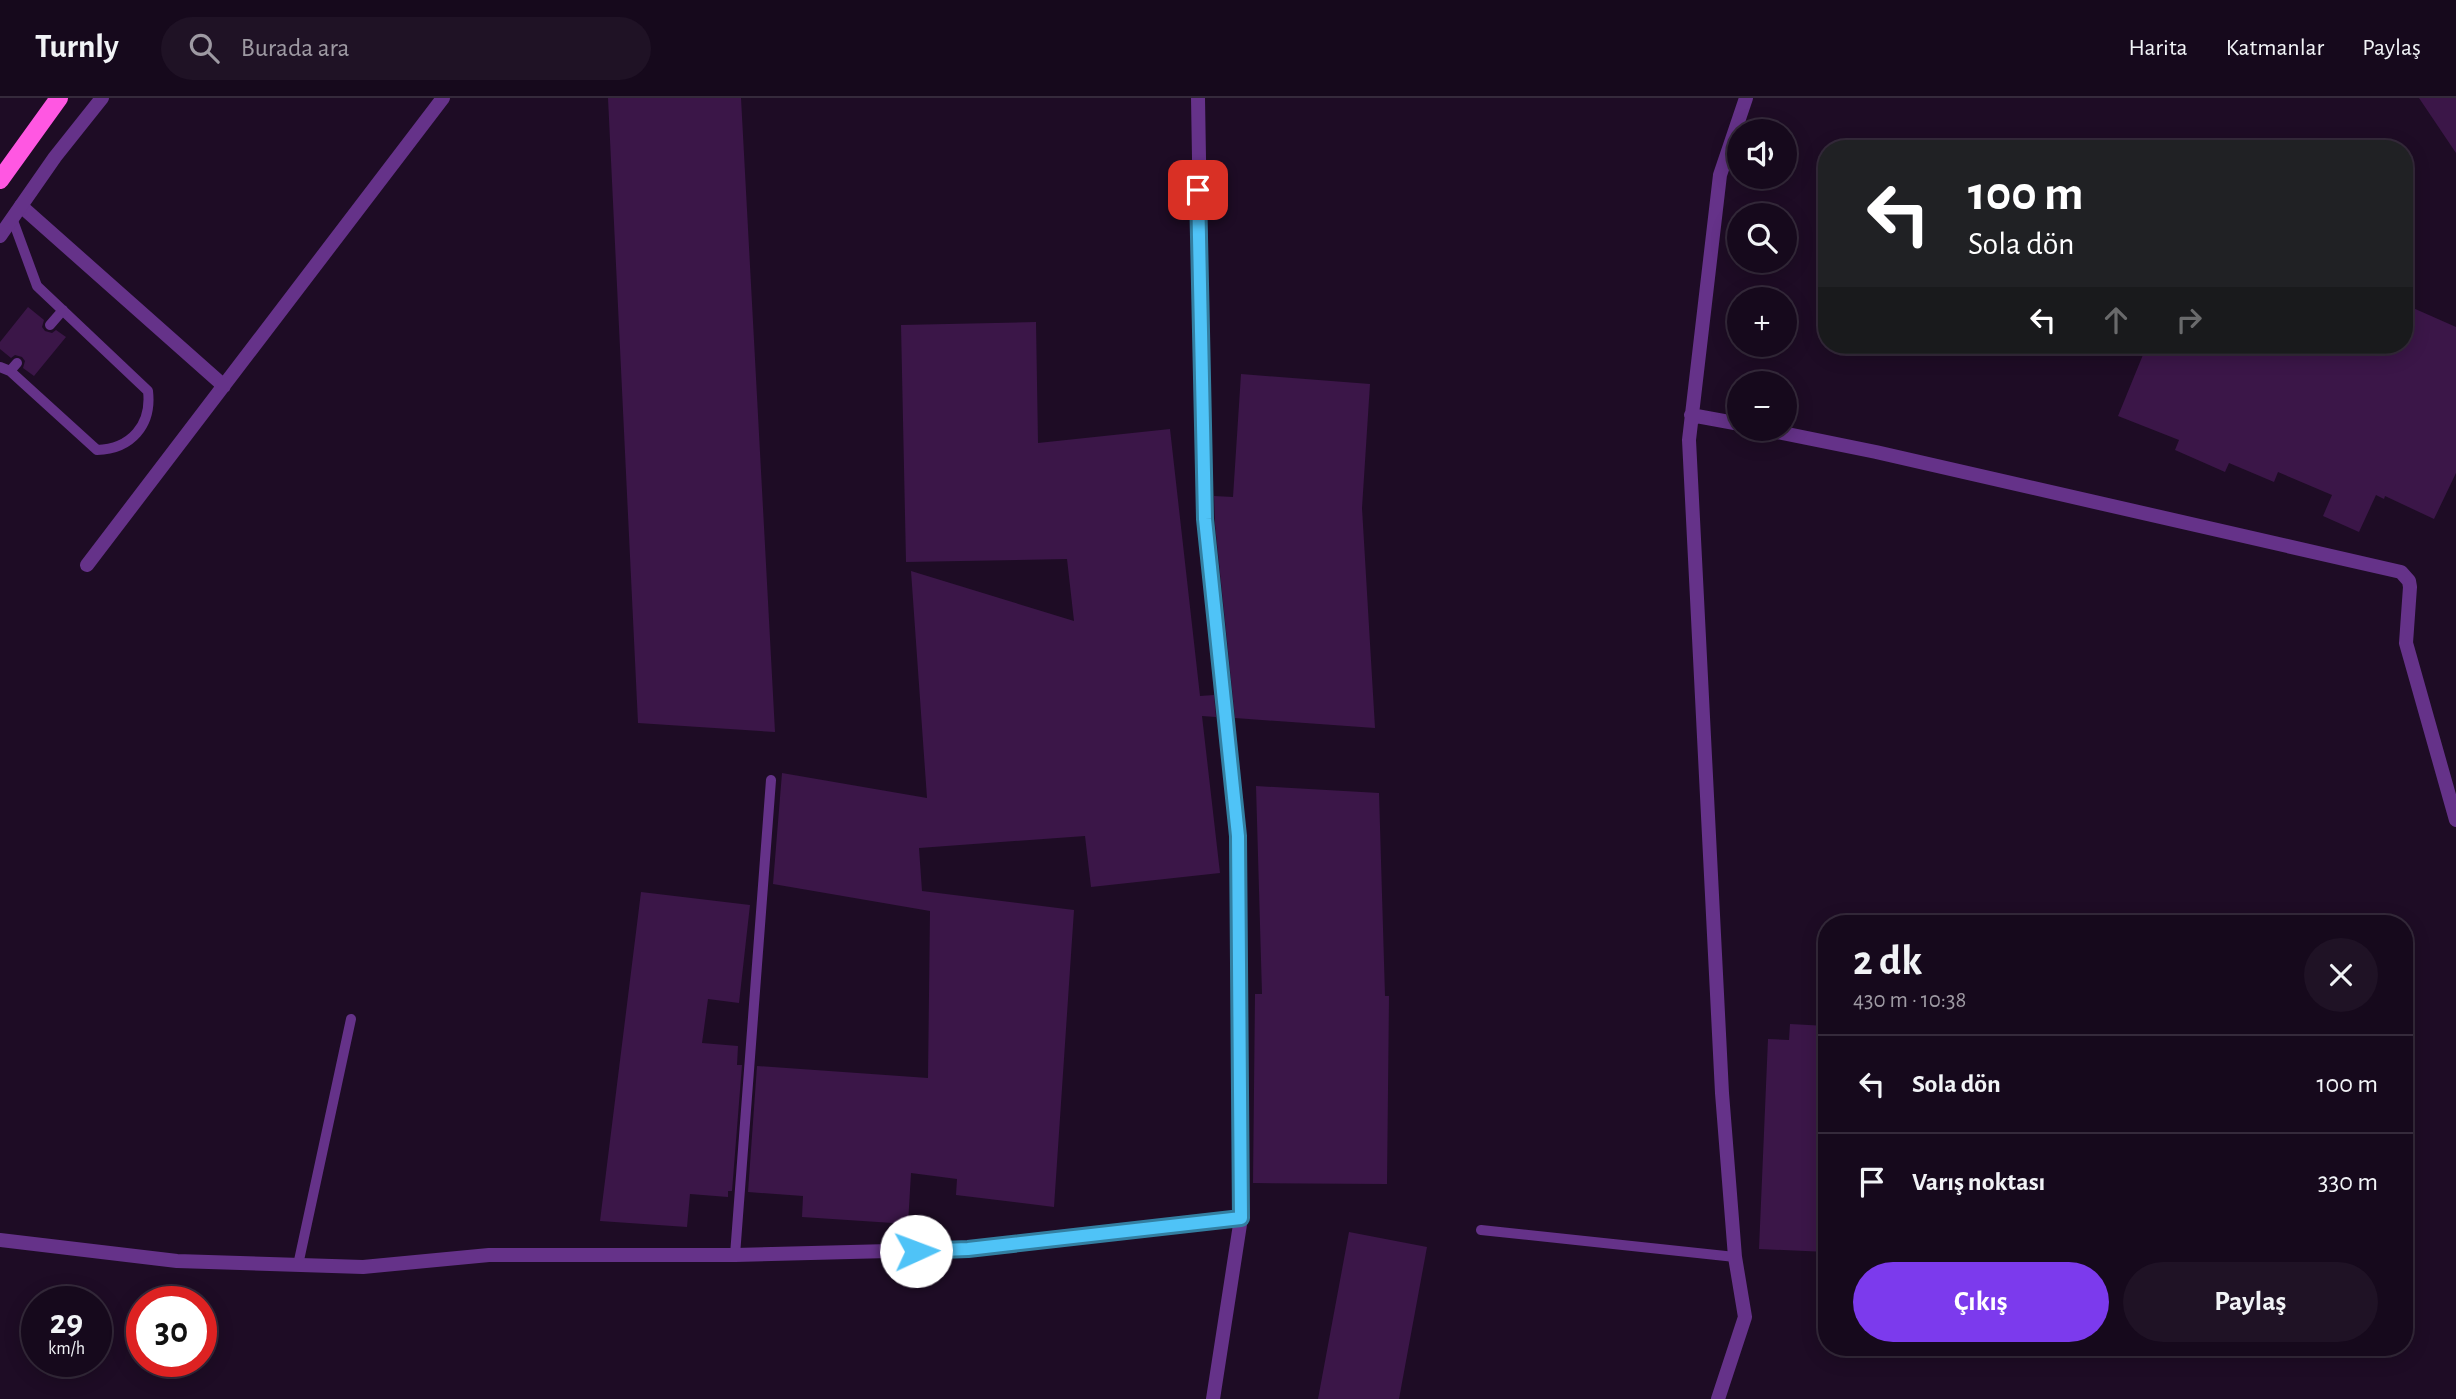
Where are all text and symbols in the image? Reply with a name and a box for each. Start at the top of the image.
search box [161,17,651,80]
icon: search [185,29,223,67]
text: Turnly [35,31,119,64]
text: Burada ara [241,35,350,61]
text: Harita [2129,36,2188,60]
text: Katmanlar [2226,36,2324,60]
text: Paylaş [2362,36,2421,60]
map controls [1727,119,1797,441]
button: sound [1727,119,1797,189]
pin [1168,160,1228,220]
icon: left [1853,168,1944,259]
text: 100 m [1968,170,2084,219]
icon: arrive [1179,171,1217,209]
button: search [1727,203,1797,273]
text: Sola dön [1968,228,2075,260]
button: + [1727,287,1797,357]
icon: left [2024,301,2062,339]
icon: ahead [2097,301,2135,339]
icon: right [2170,301,2208,339]
button: − [1727,371,1797,441]
button: close [2304,938,2378,1012]
text: 2 dk [1853,940,1922,982]
text: 430 m · 10:38 [1853,989,1966,1012]
icon: left [1853,1065,1891,1103]
text: Sola dön [1912,1071,2001,1097]
text: 100 m [2317,1071,2378,1097]
icon: arrive [1853,1163,1891,1201]
text: Varış noktası [1912,1169,2045,1195]
text: 330 m [2318,1169,2378,1195]
position arrow [879,1214,953,1288]
button: Çıkış [1853,1262,2109,1342]
button: Paylaş [2123,1262,2378,1342]
speed limit sign: 30 [126,1286,217,1377]
text: 29 [50,1305,83,1340]
text: km/h [48,1340,85,1358]

